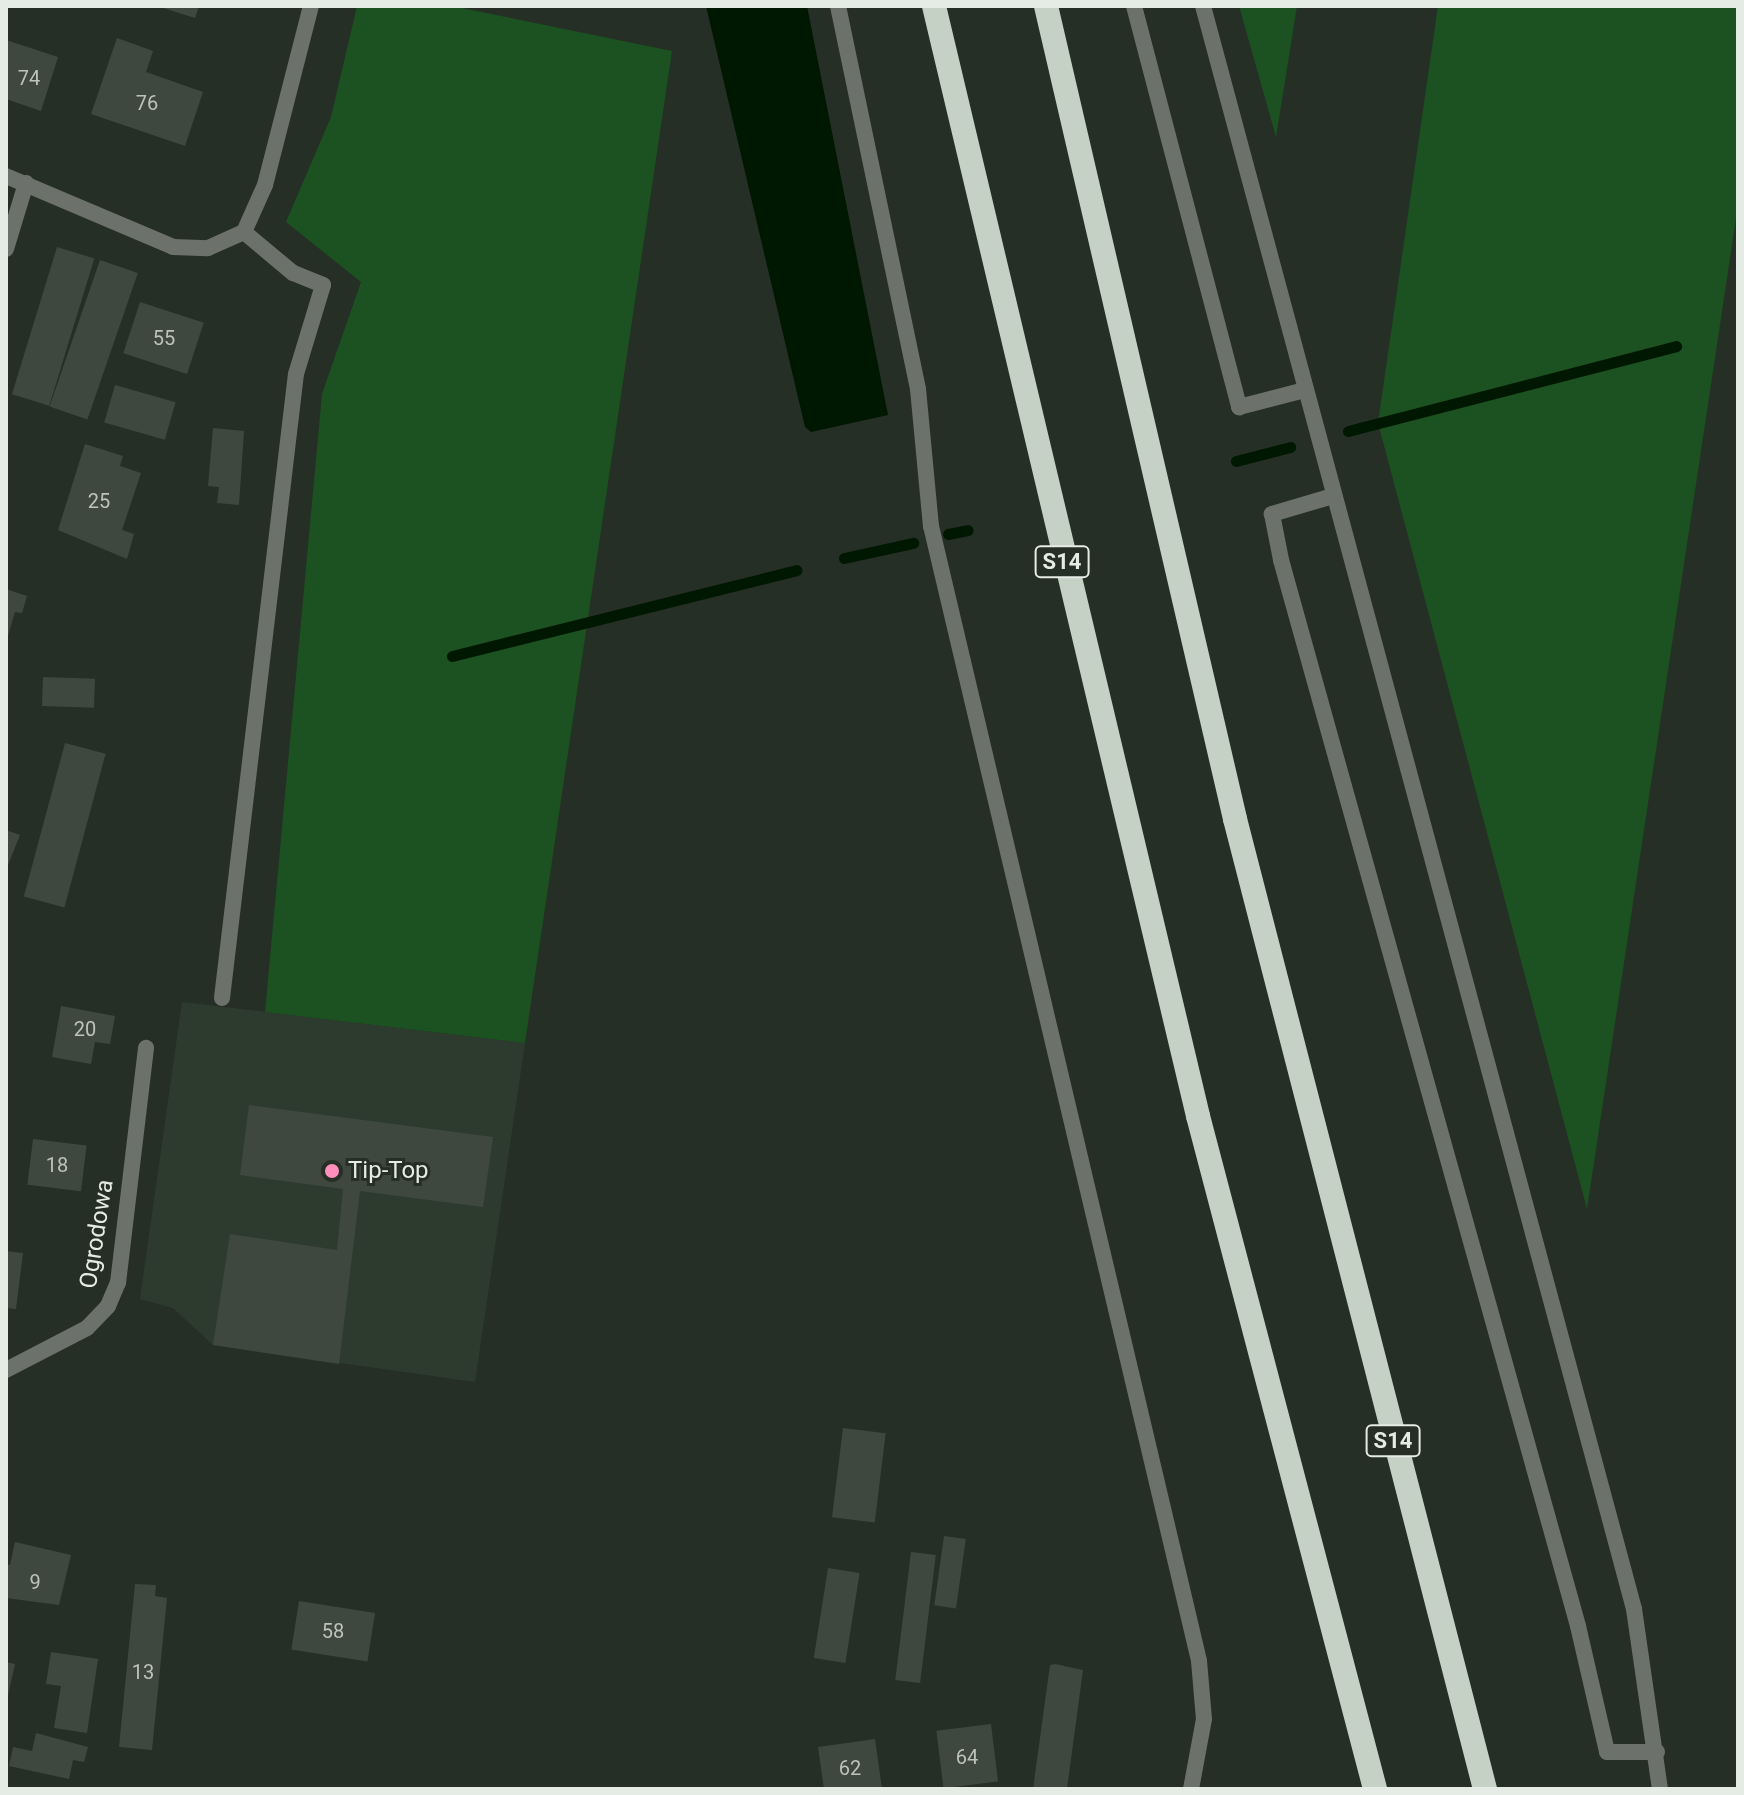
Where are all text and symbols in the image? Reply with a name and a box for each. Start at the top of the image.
house number: 74 [18,66,40,90]
house number: 76 [136,91,158,115]
house number: 55 [153,326,175,350]
house number: 25 [88,489,110,513]
road number: S14 [1034,544,1090,580]
house number: 20 [74,1017,96,1041]
house number: 18 [46,1153,68,1177]
place label: Tip-Top [348,1157,429,1185]
marker: Tip-Top [323,1162,341,1180]
street label: Ogrodowa [74,1177,120,1291]
road number: S14 [1365,1423,1421,1459]
house number: 9 [29,1570,41,1594]
house number: 58 [322,1619,344,1643]
house number: 13 [132,1660,154,1684]
house number: 64 [956,1745,978,1769]
house number: 62 [839,1756,861,1780]

